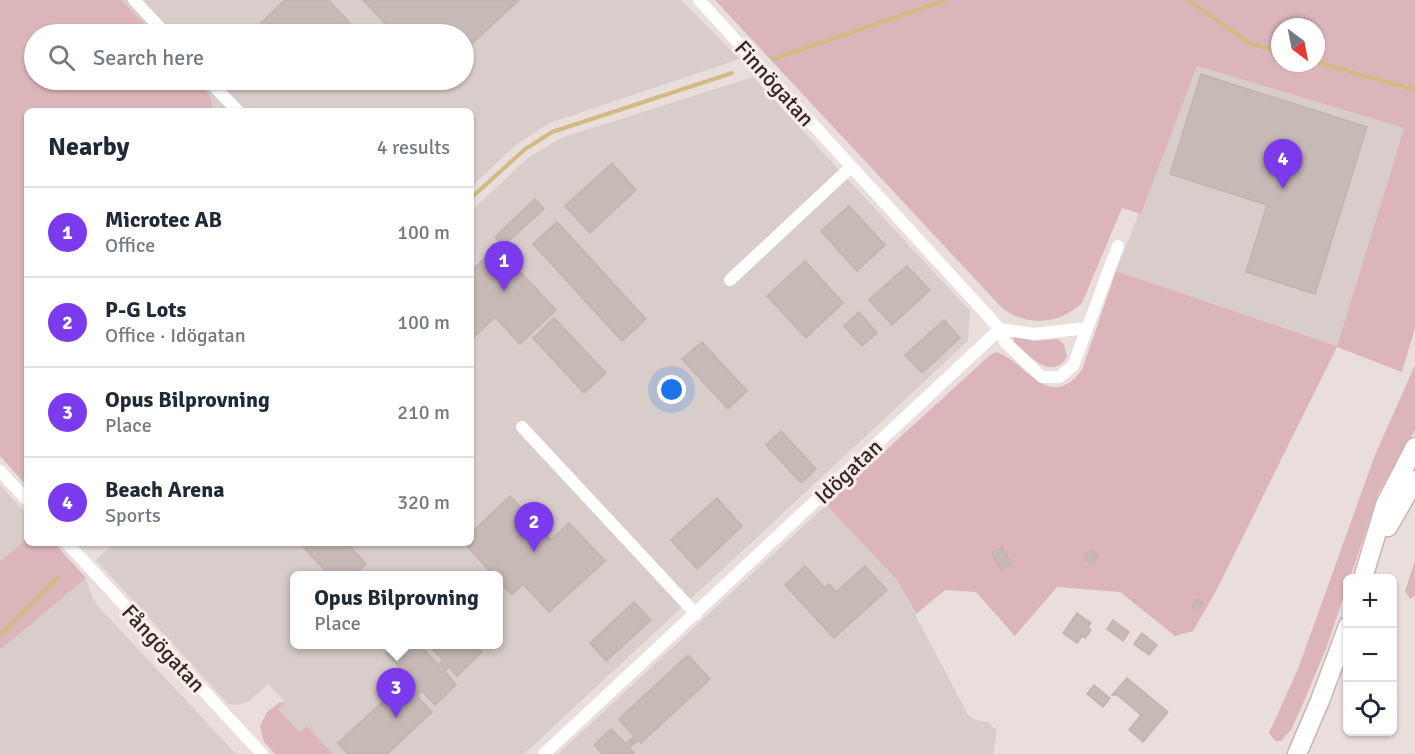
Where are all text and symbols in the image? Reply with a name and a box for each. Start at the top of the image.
north arrow [1271,18,1325,72]
search box [24,24,474,90]
street label: Finnögatan [729,35,820,132]
icon: search [45,41,78,74]
text: Search here [93,44,204,71]
text: Nearby [48,131,129,163]
text: 4 results [377,135,450,160]
pin: 4 [1264,140,1302,189]
text: Microtec AB [105,206,222,233]
text: 1 [62,220,73,245]
text: 100 m [397,220,450,245]
text: Office [105,233,155,258]
pin: 1 [484,242,524,291]
text: P-G Lots [105,296,186,323]
text: 2 [62,310,73,335]
text: 100 m [397,310,450,335]
text: Office · Idögatan [105,323,246,348]
your location [657,375,686,404]
text: Opus Bilprovning [105,386,270,413]
text: 3 [62,400,73,425]
text: 210 m [397,400,450,425]
text: Place [105,413,152,438]
street label: Idögatan [809,433,888,510]
text: Beach Arena [105,476,225,503]
text: 4 [62,490,73,515]
text: 320 m [397,490,450,515]
pin: 2 [514,502,554,552]
text: Sports [105,503,161,528]
popup [290,571,503,649]
map controls [1343,574,1397,736]
button: + [1343,574,1397,628]
text: Opus Bilprovning [314,584,479,611]
street label: Fångögatan [116,599,211,698]
text: Place [314,611,361,636]
button: − [1343,628,1397,682]
pin: 3 [376,668,416,718]
button: locate [1343,682,1397,736]

